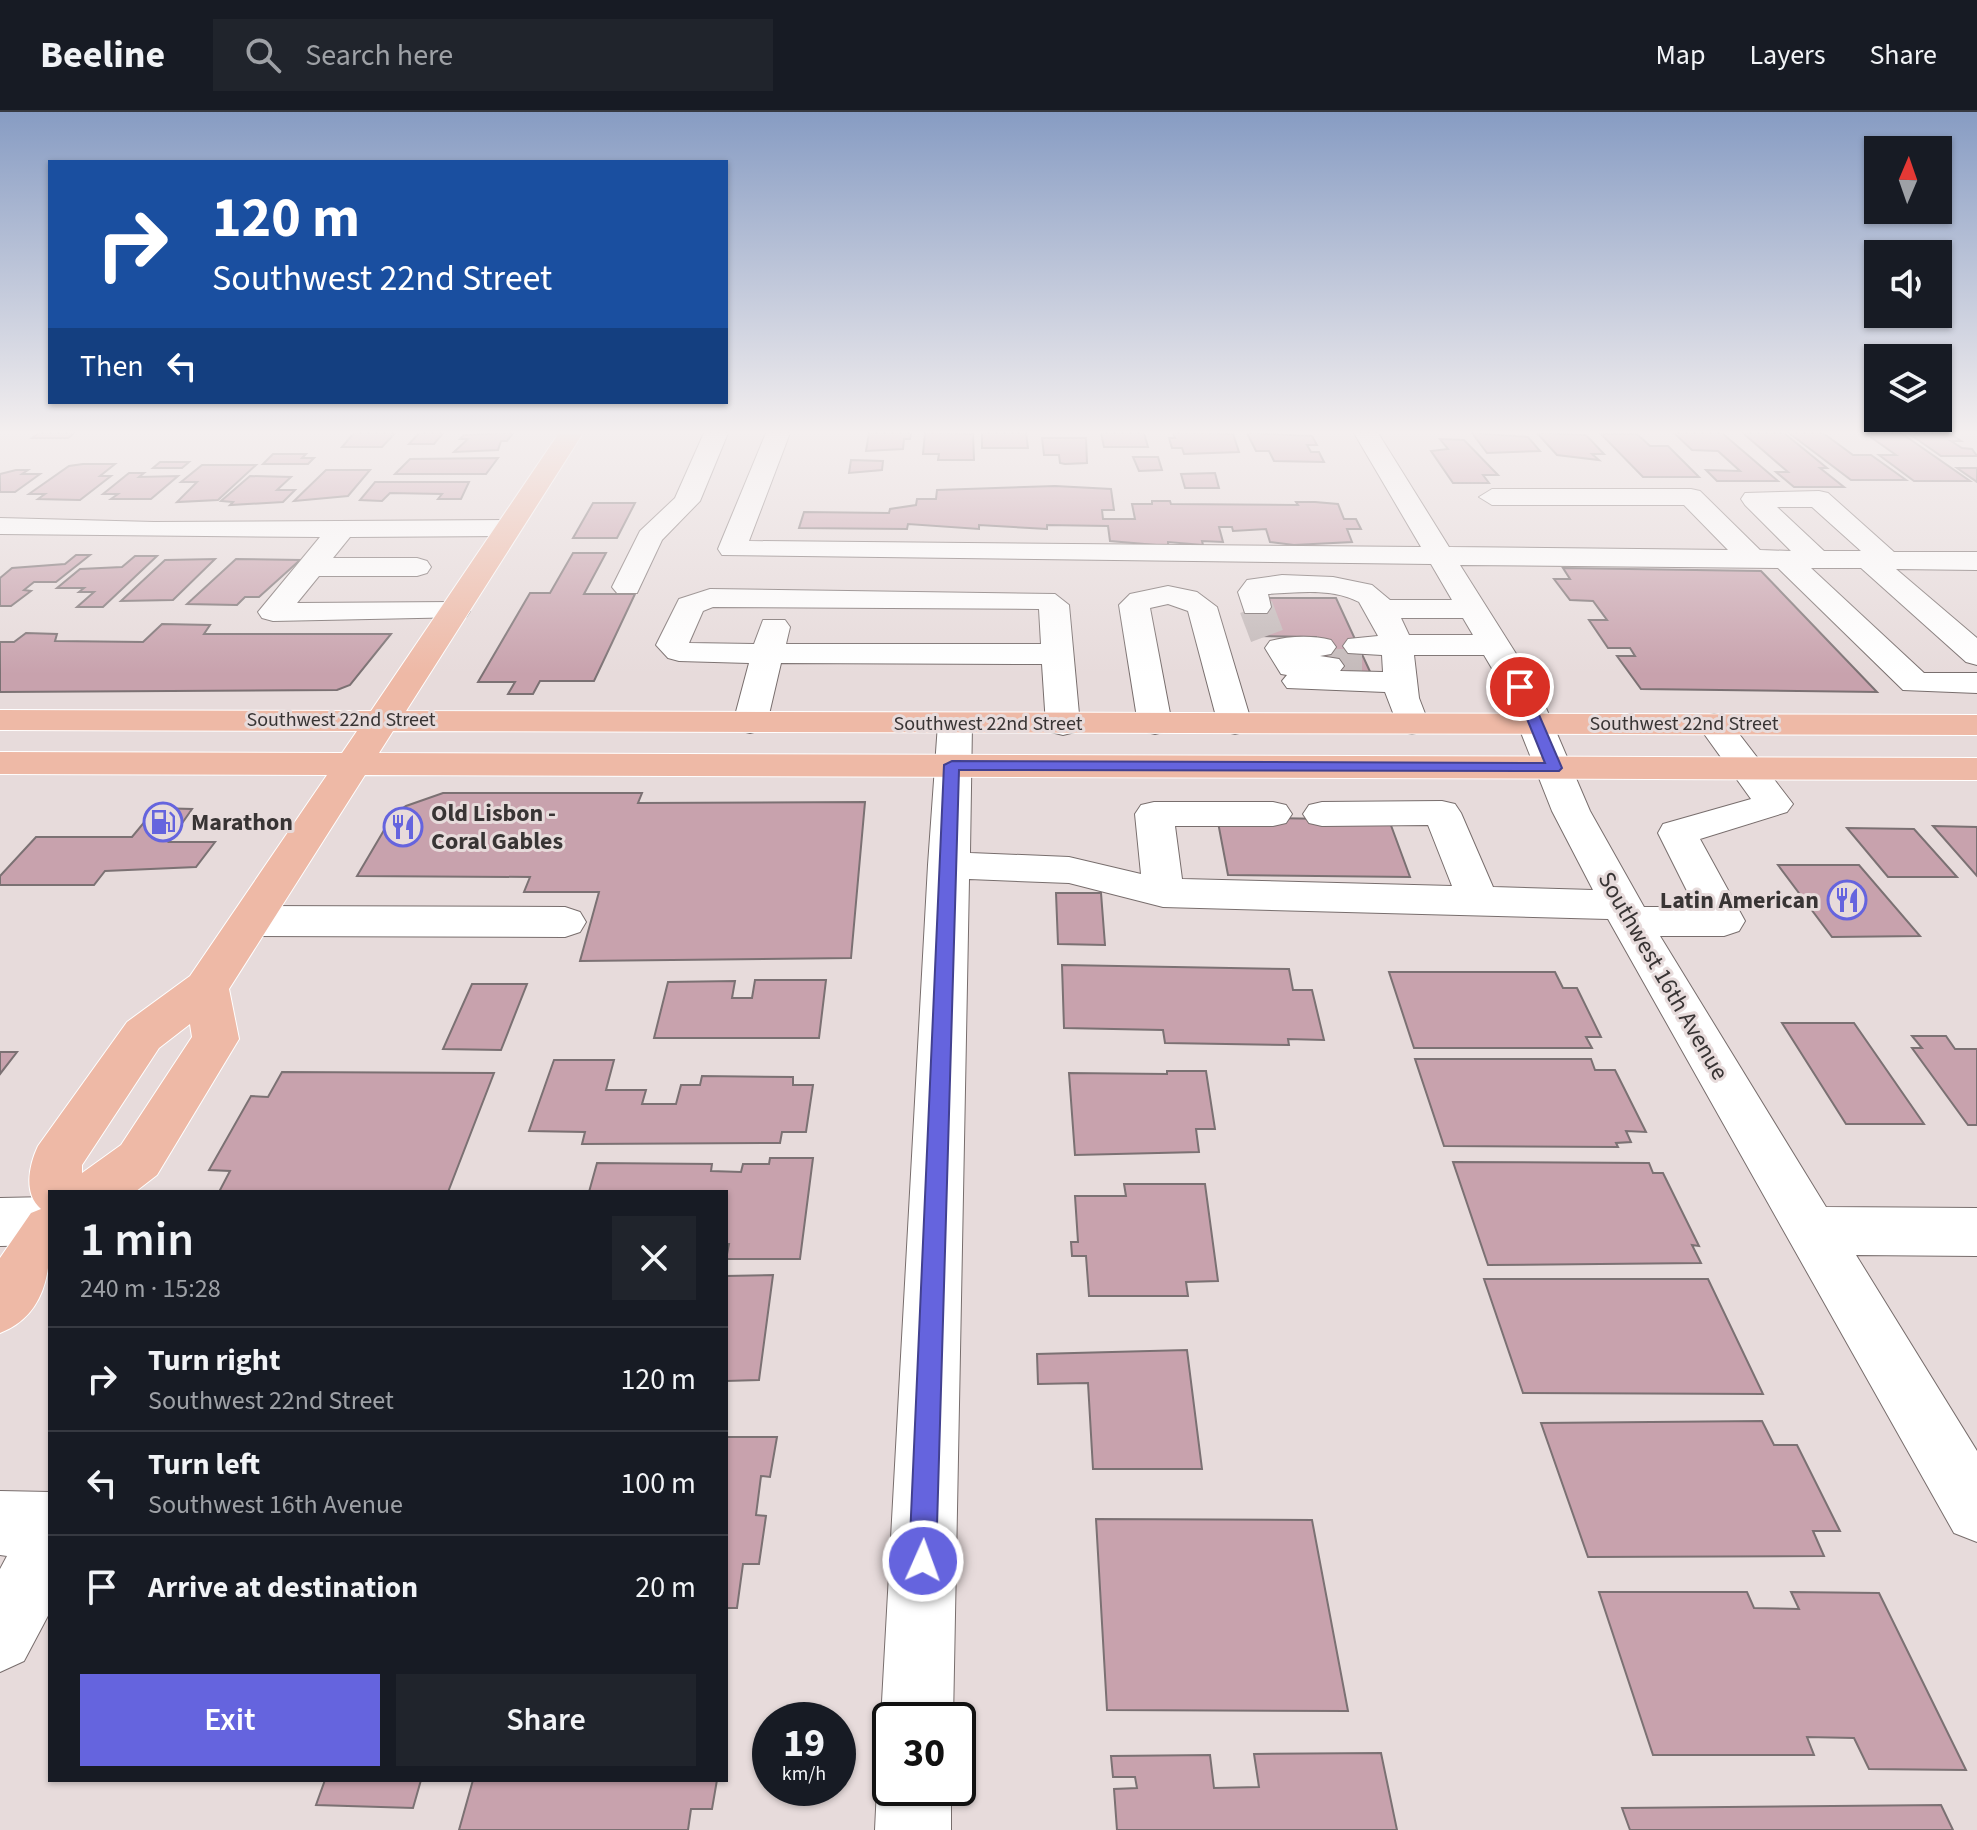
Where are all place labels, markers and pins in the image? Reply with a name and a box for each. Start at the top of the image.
pin [1486,653,1554,721]
place label: Old Lisbon - Coral Gables [431,796,563,859]
fuel station icon: Marathon [142,801,184,843]
place label: Marathon [191,805,293,840]
restaurant icon: Old Lisbon - Coral Gables [382,806,424,848]
restaurant icon: Latin American [1826,879,1868,921]
place label: Latin American [1660,883,1819,918]

